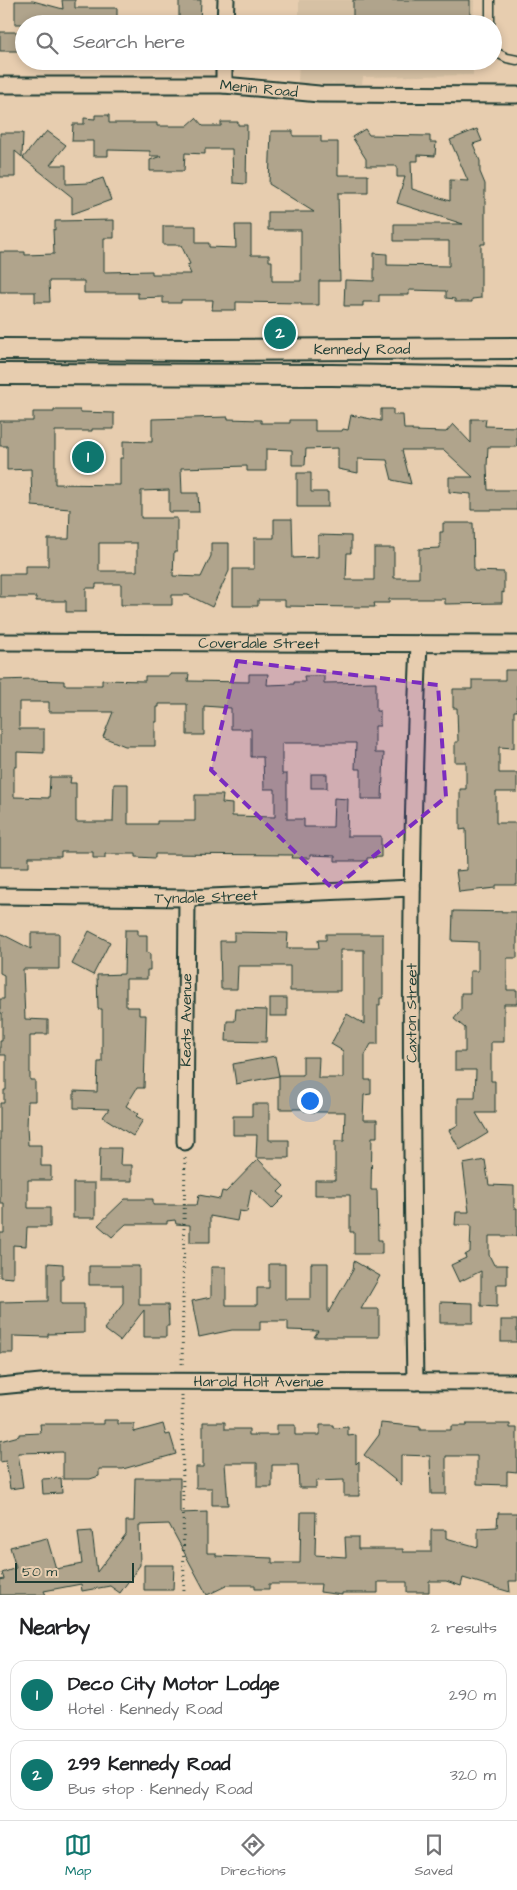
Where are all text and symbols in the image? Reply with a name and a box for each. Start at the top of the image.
search box [15,15,502,70]
icon: search [33,29,61,57]
text: Search here [73,29,185,56]
street label: Menin Road [219,75,299,103]
pin: 2 [264,314,296,352]
street label: Kennedy Road [314,339,411,361]
pin: 1 [72,438,104,476]
street label: Coverdale Street [198,633,320,654]
street label: Tyndale Street [154,885,258,910]
street label: Caxton Street [401,963,423,1063]
street label: Keats Avenue [176,973,197,1067]
your location [297,1088,323,1114]
street label: Harold Holt Avenue [194,1371,324,1393]
scale bar [15,1560,134,1583]
text: 50 m [22,1562,57,1582]
text: Nearby [20,1613,90,1642]
text: 2 results [431,1617,497,1639]
text: Deco City Motor Lodge [68,1671,280,1698]
text: 1 [36,1684,38,1706]
text: 290 m [449,1684,496,1706]
text: Hotel · Kennedy Road [68,1698,223,1720]
text: 299 Kennedy Road [68,1751,231,1778]
text: 2 [32,1764,42,1786]
text: 320 m [450,1764,496,1786]
text: Bus stop · Kennedy Road [68,1778,253,1800]
tab: Map [64,1831,92,1881]
tab: Directions [221,1831,286,1881]
tab: Saved [415,1831,453,1881]

